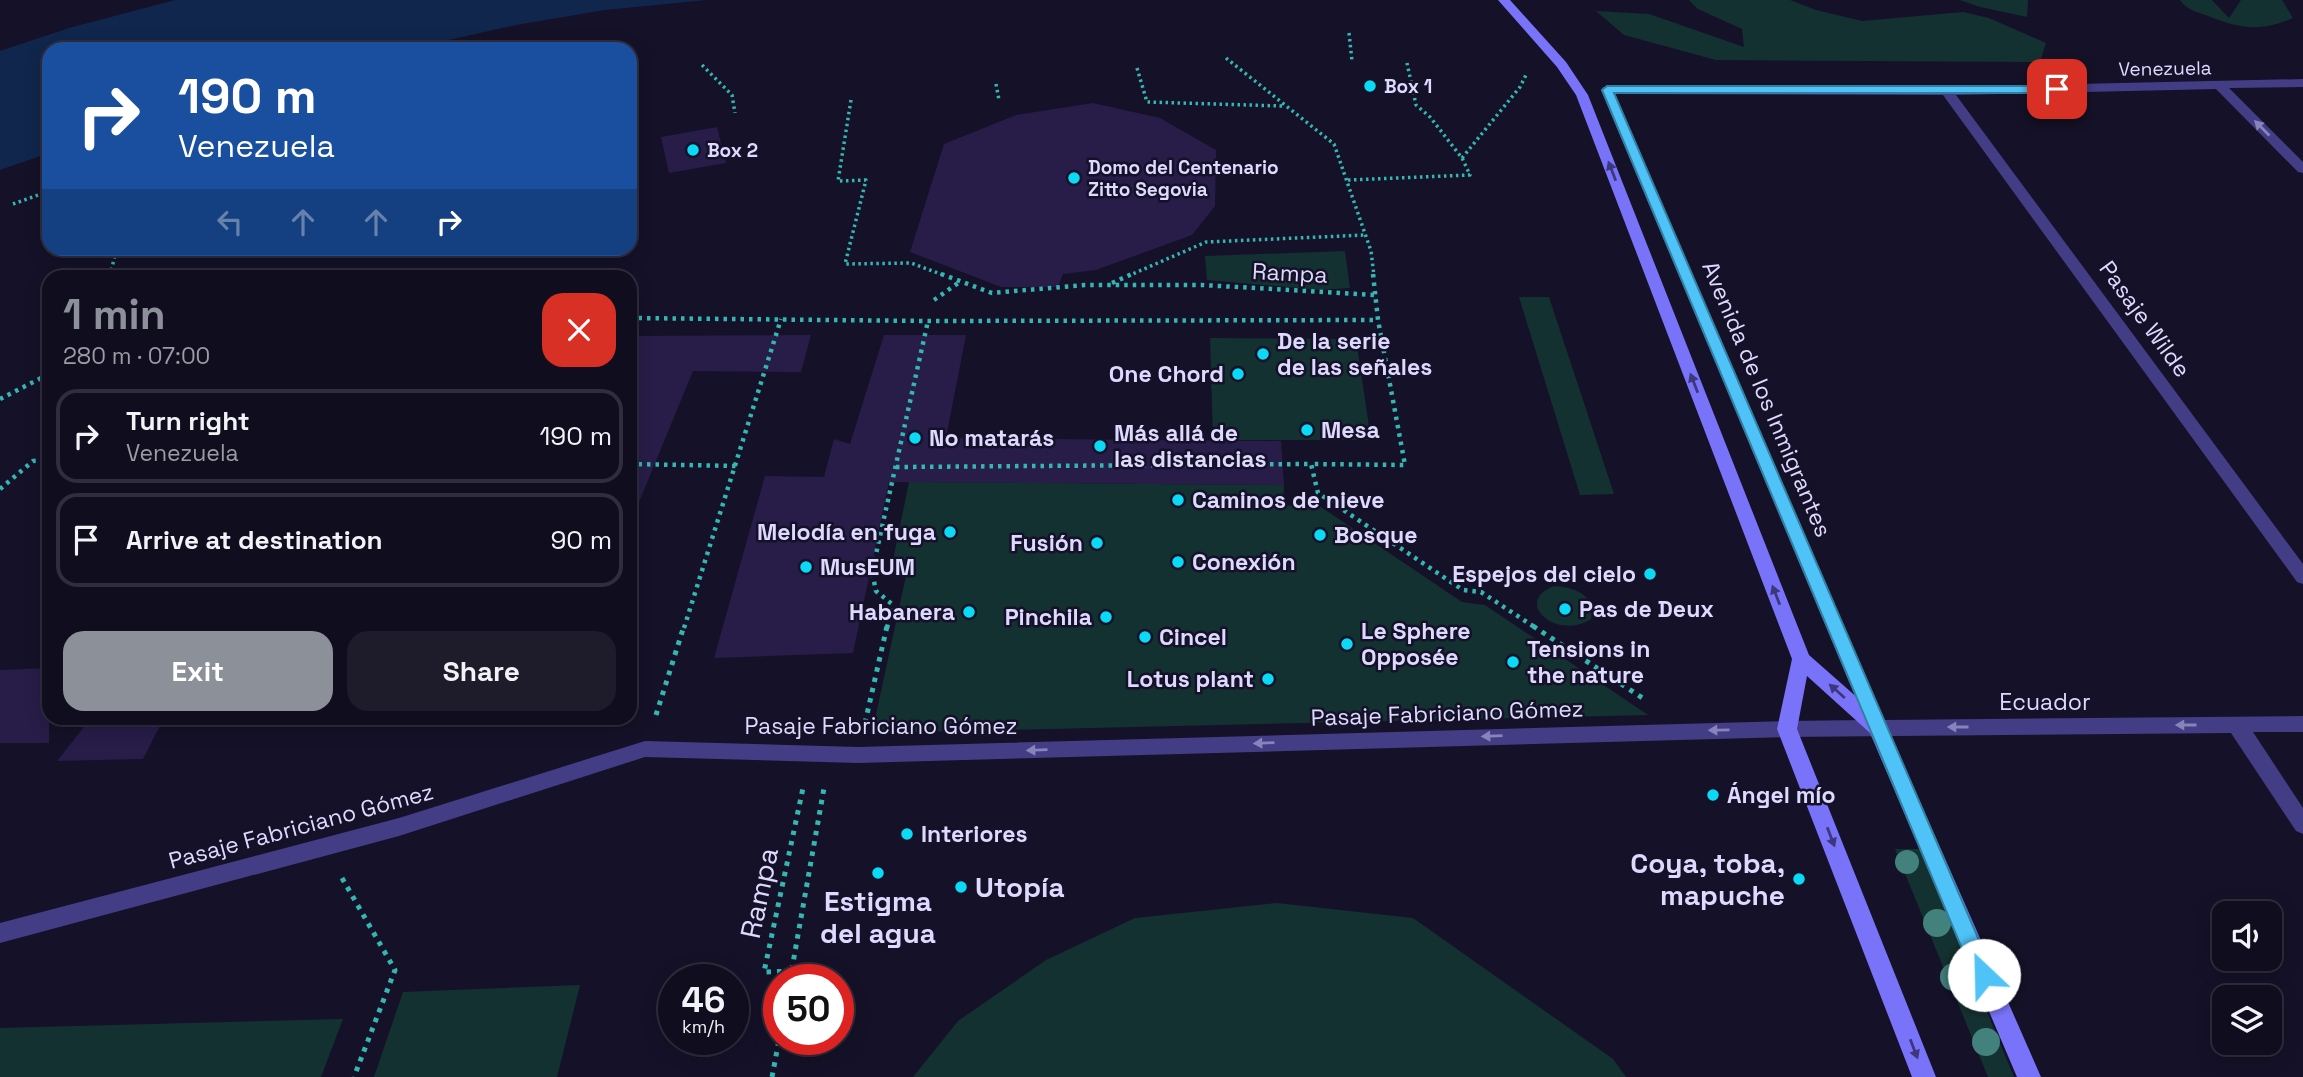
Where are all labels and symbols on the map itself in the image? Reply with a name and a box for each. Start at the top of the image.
street label: Venezuela [2118,55,2212,82]
pin [2027,59,2087,119]
place label: Box 1 [1384,74,1432,99]
marker: Box 1 [1362,78,1378,94]
one-way arrow [2254,120,2270,136]
place label: Box 2 [707,138,758,163]
marker: Box 2 [685,142,701,158]
place label: Domo del Centenario Zitto Segovia [1088,155,1279,202]
one-way arrow [1606,160,1617,181]
marker: Domo del Centenario Zitto Segovia [1066,170,1082,186]
street label: Pasaje Wilde [2093,255,2197,383]
street label: Rampa [1251,256,1329,290]
street label: Avenida de los Inmigrantes [1695,257,1839,541]
place label: De la serie de las señales [1277,326,1432,382]
marker: De la serie de las señales [1255,346,1271,362]
place label: One Chord [1109,359,1224,389]
marker: One Chord [1230,366,1246,382]
one-way arrow [1689,372,1700,393]
place label: Mesa [1321,415,1380,445]
place label: Más allá de las distancias [1114,418,1267,474]
marker: Mesa [1299,422,1315,438]
place label: No matarás [929,423,1054,453]
marker: No matarás [907,430,923,446]
marker: Más allá de las distancias [1092,438,1108,454]
place label: Caminos de nieve [1192,485,1385,515]
marker: Caminos de nieve [1170,492,1186,508]
place label: Melodía en fuga [757,517,936,547]
place label: Bosque [1334,520,1418,550]
marker: Melodía en fuga [942,524,958,540]
marker: Bosque [1312,527,1328,543]
place label: Fusión [1010,528,1083,558]
marker: Fusión [1089,535,1105,551]
place label: Conexión [1192,547,1296,577]
place label: MusEUM [820,552,915,582]
marker: Conexión [1170,554,1186,570]
marker: MusEUM [798,559,814,575]
place label: Espejos del cielo [1452,559,1636,589]
marker: Espejos del cielo [1642,566,1658,582]
one-way arrow [1771,584,1782,605]
place label: Pas de Deux [1579,594,1714,624]
place label: Habanera [849,597,955,627]
marker: Pas de Deux [1557,601,1573,617]
place label: Pinchila [1005,602,1092,632]
marker: Habanera [961,604,977,620]
marker: Pinchila [1098,609,1114,625]
place label: Le Sphere Opposée [1361,616,1471,672]
place label: Cincel [1159,622,1227,652]
marker: Cincel [1137,629,1153,645]
place label: Tensions in the nature [1527,634,1650,690]
marker: Le Sphere Opposée [1339,636,1355,652]
marker: Tensions in the nature [1505,654,1521,670]
place label: Lotus plant [1127,664,1254,694]
marker: Lotus plant [1260,671,1276,687]
one-way arrow [1829,683,1846,699]
street label: Ecuador [1999,687,2091,717]
street label: Pasaje Fabriciano Gómez [1310,693,1584,733]
street label: Pasaje Fabriciano Gómez [745,711,1017,741]
one-way arrow [2175,719,2197,731]
one-way arrow [1947,721,1969,733]
one-way arrow [1708,724,1730,735]
one-way arrow [1480,730,1502,742]
one-way arrow [1253,737,1275,749]
one-way arrow [1026,744,1048,755]
street label: Pasaje Fabriciano Gómez [165,776,437,876]
place label: Ángel mío [1727,780,1836,810]
marker: Ángel mío [1705,787,1721,803]
place label: Interiores [921,819,1028,849]
marker: Interiores [899,826,915,842]
one-way arrow [1826,827,1837,848]
street label: Rampa [732,844,786,942]
place label: Coya, toba, mapuche [1630,845,1785,913]
marker: Estigma del agua [870,865,886,881]
place label: Utopía [975,869,1065,905]
marker: Coya, toba, mapuche [1791,871,1807,887]
marker: Utopía [953,879,969,895]
place label: Estigma del agua [820,883,936,951]
position arrow [1947,938,2021,1012]
speed limit sign: 50 [763,964,854,1055]
one-way arrow [1908,1039,1919,1060]

